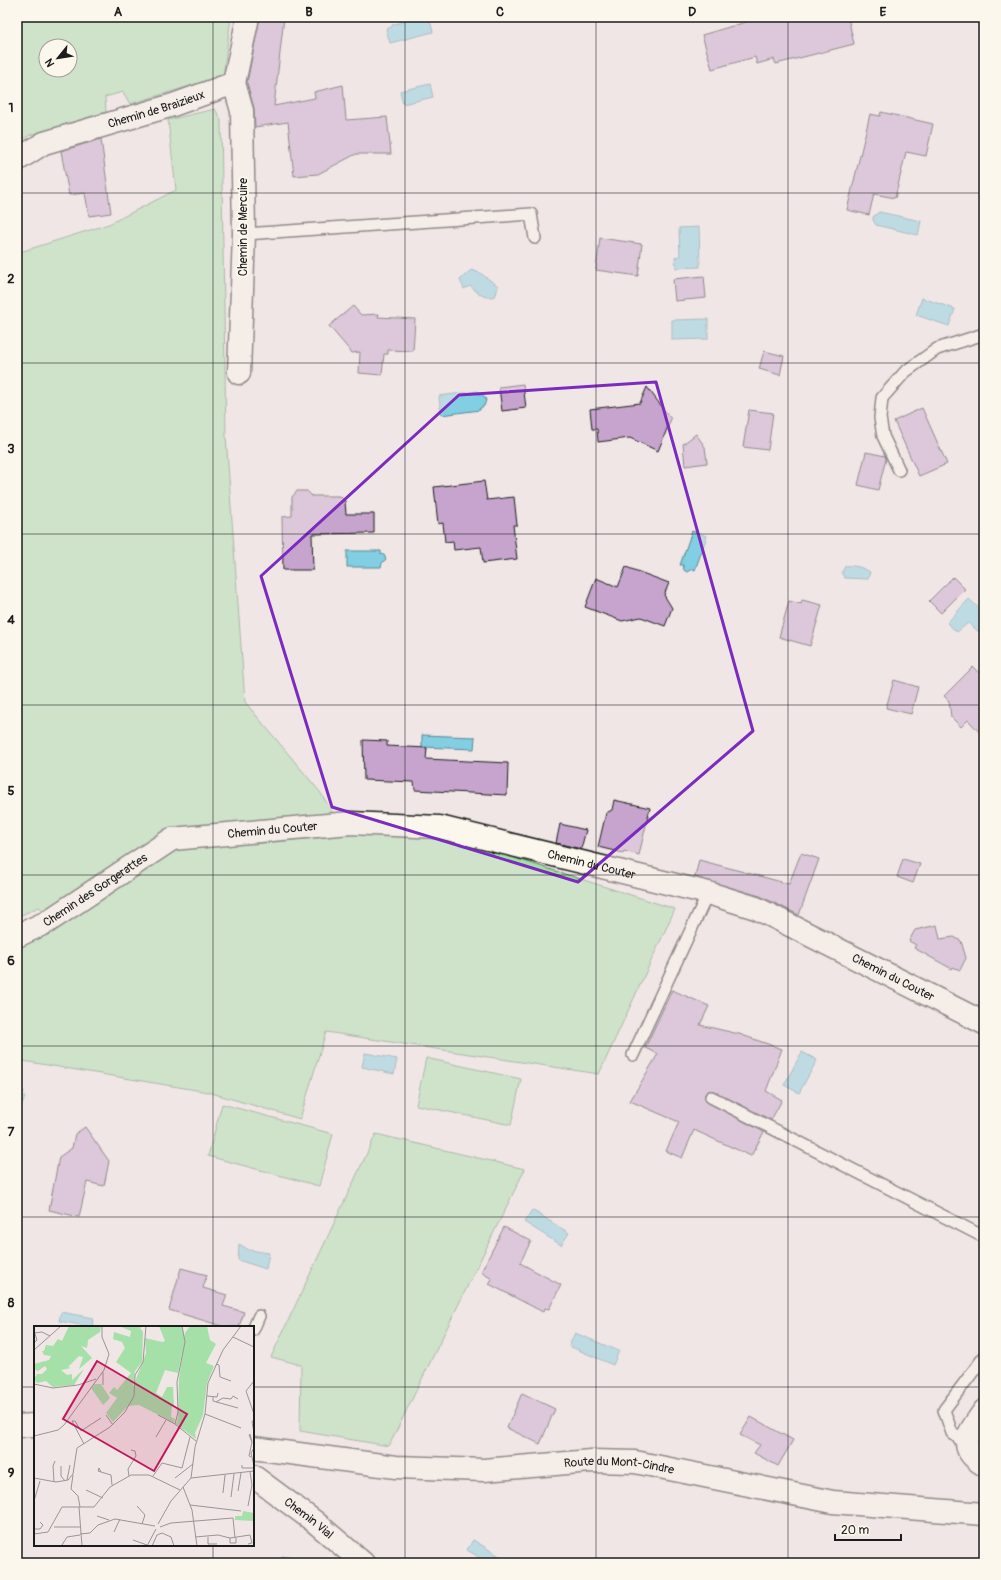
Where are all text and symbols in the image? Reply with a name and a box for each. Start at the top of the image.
text: A [114,4,123,20]
text: B [305,4,313,20]
text: C [496,4,504,20]
text: D [688,4,696,20]
text: E [880,4,887,20]
north arrow [38,38,78,78]
text: N [42,56,57,69]
street label: Chemin de Braizieux [106,87,207,131]
text: 1 [8,100,14,116]
street label: Chemin de Mercuire [236,178,251,276]
text: 2 [7,271,15,287]
text: 3 [7,441,15,457]
text: 4 [7,612,15,628]
text: 5 [7,783,15,799]
street label: Chemin du Couter [227,818,319,841]
street label: Chemin du Couter [546,846,638,883]
street label: Chemin des Gorgerattes [40,850,151,930]
street label: Chemin du Couter [850,950,938,1005]
text: 6 [7,953,15,969]
text: 7 [8,1124,15,1140]
text: 8 [8,1295,15,1311]
inset map [34,1326,254,1546]
street label: Route du Mont-Cindre [563,1453,676,1477]
text: 9 [8,1465,15,1481]
street label: Chemin Vial [281,1494,337,1542]
scale bar [835,1516,901,1542]
text: 20 m [841,1523,870,1538]

